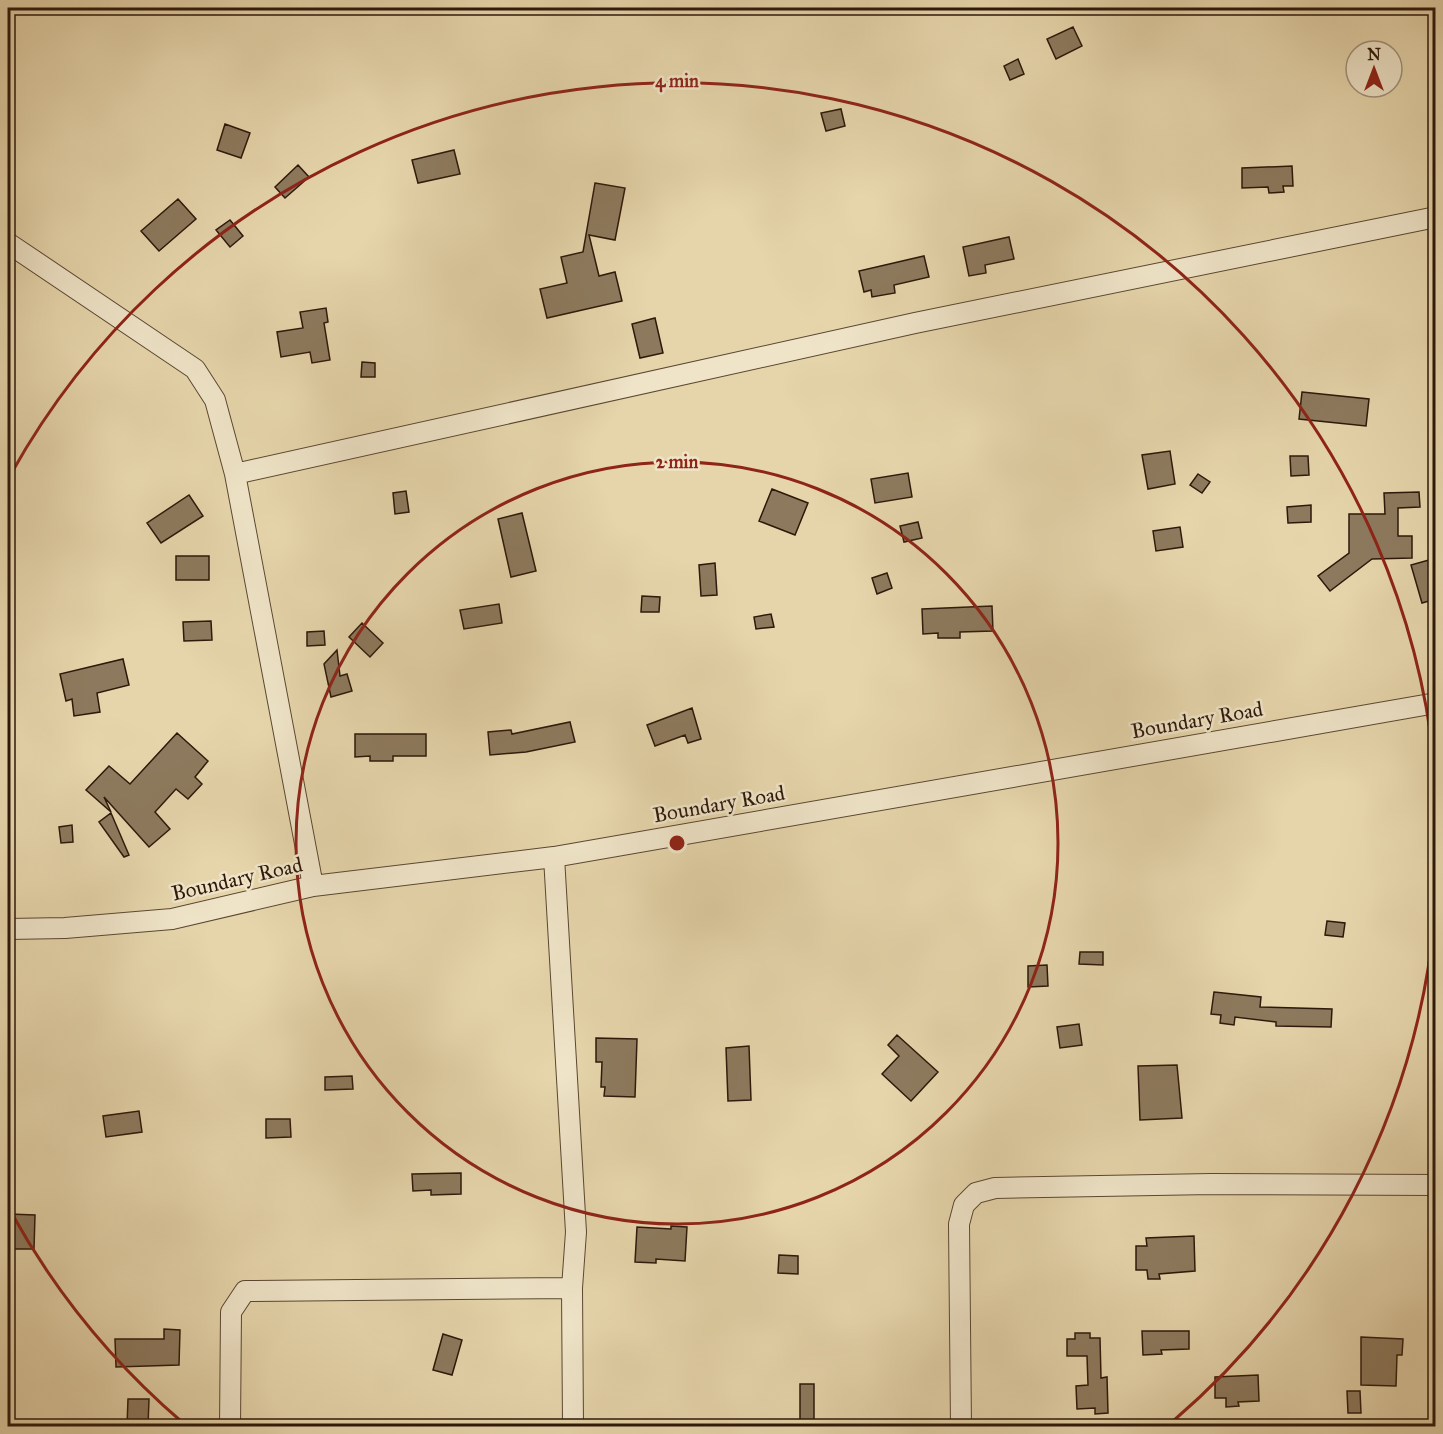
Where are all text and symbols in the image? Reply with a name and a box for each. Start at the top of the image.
north arrow [1344,39,1404,99]
text: N [1367,45,1381,64]
text: 4 min [655,70,699,93]
text: 2 min [656,451,699,473]
street label: Boundary Road [1129,696,1265,744]
street label: Boundary Road [651,780,787,828]
centre of rings [667,833,687,853]
street label: Boundary Road [169,851,305,907]

